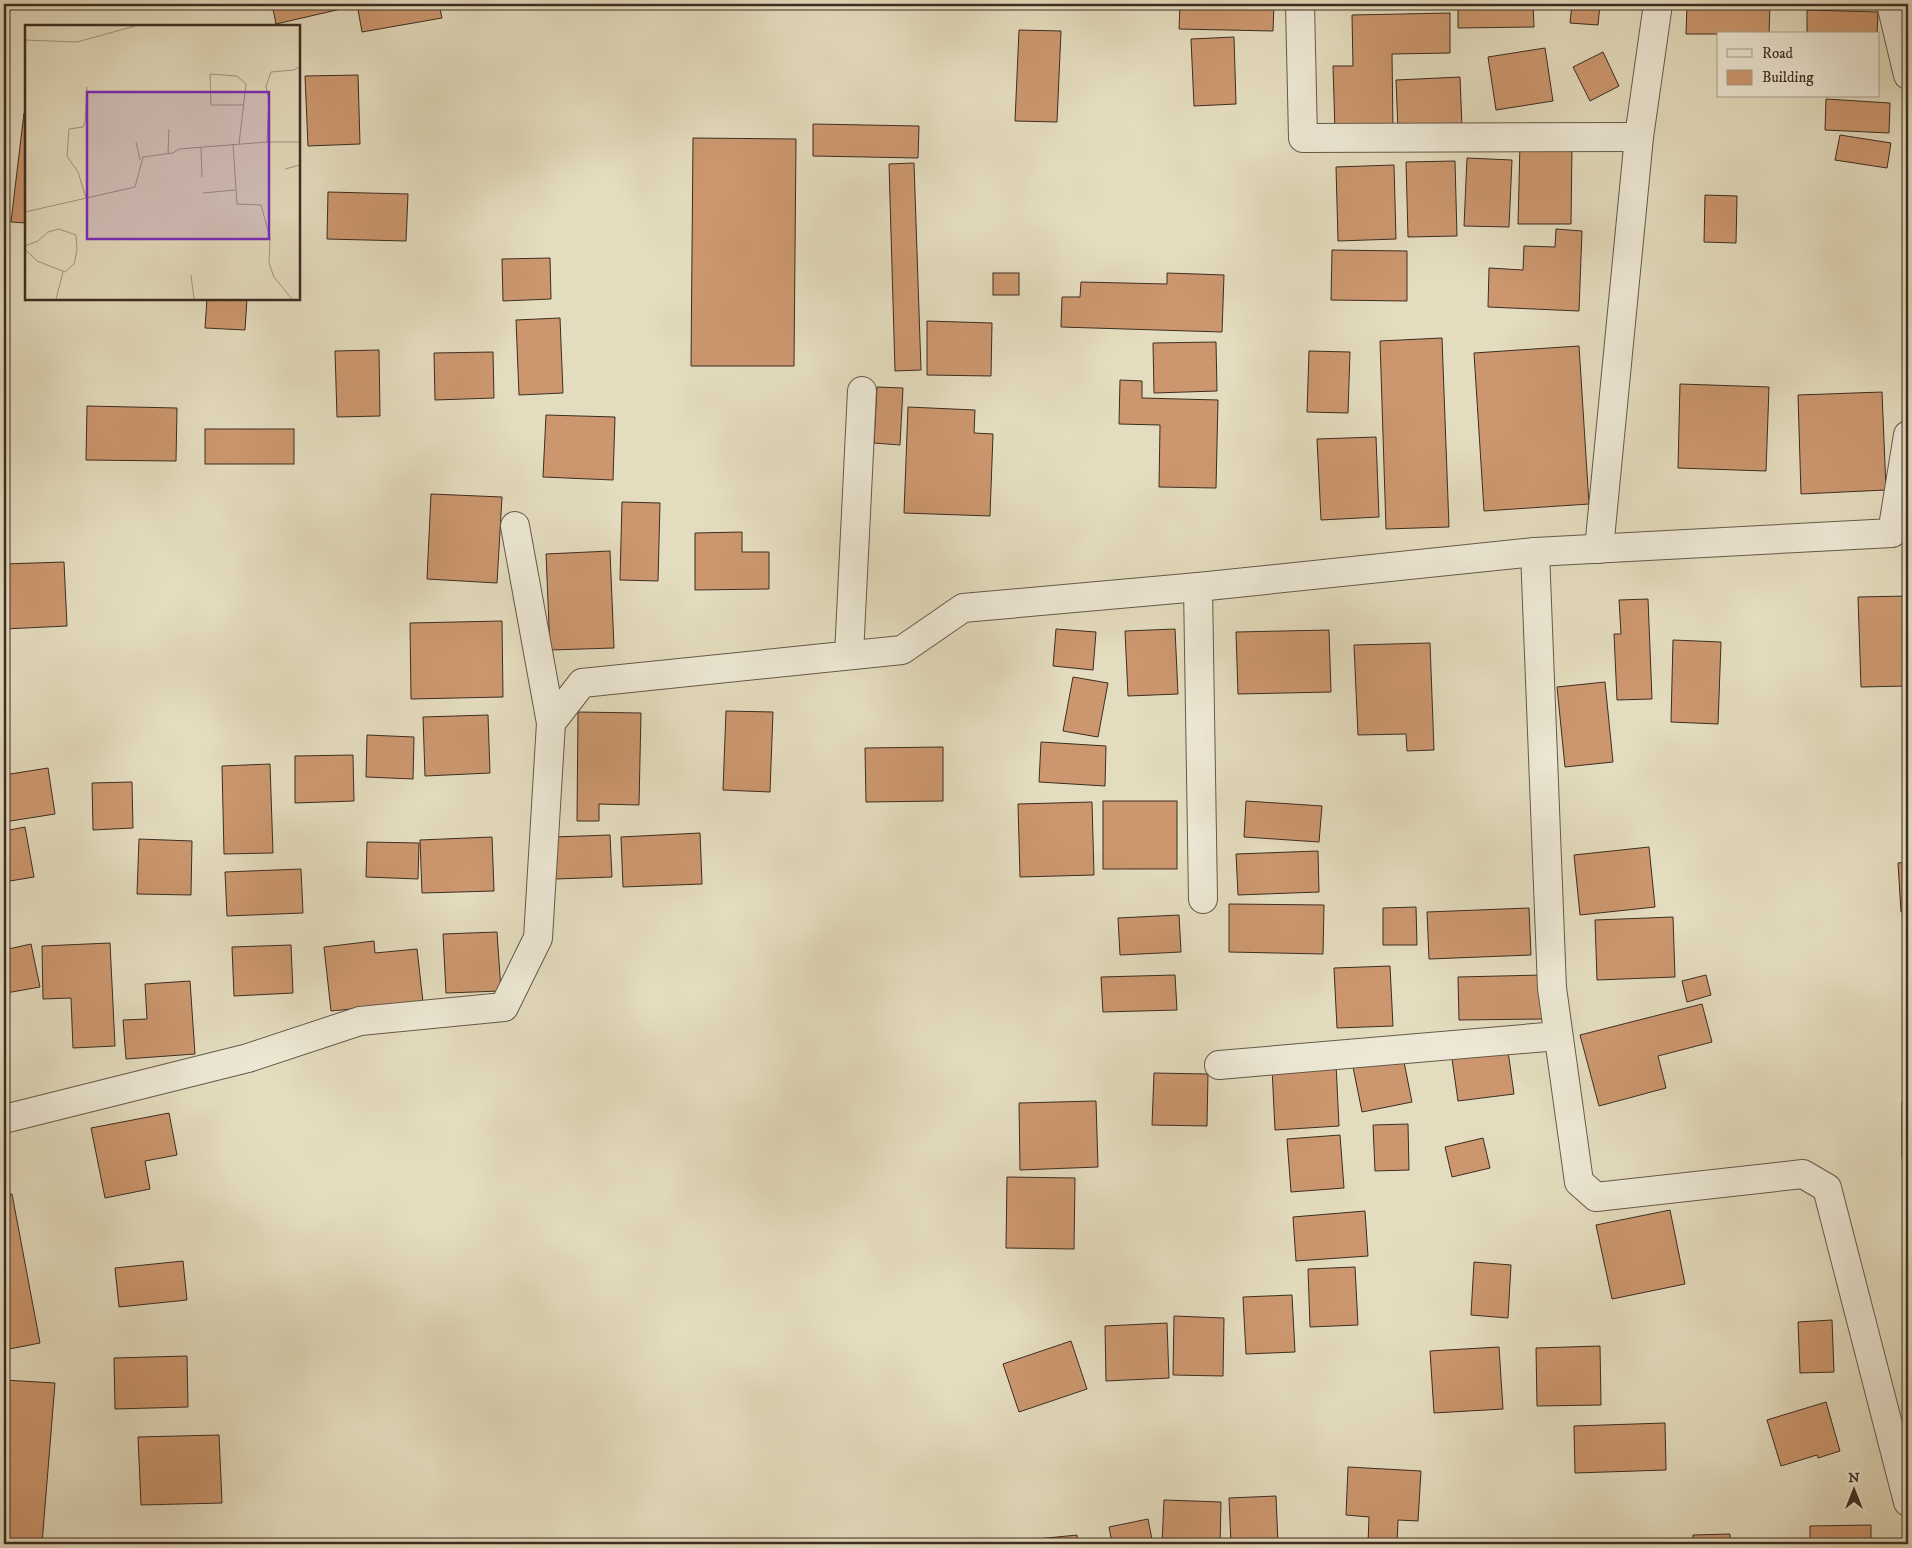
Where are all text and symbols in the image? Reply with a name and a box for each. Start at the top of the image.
inset map [25,25,300,300]
legend [1717,32,1880,98]
text: Road [1762,44,1794,63]
text: Building [1762,68,1814,87]
north arrow [1830,1466,1880,1516]
text: N [1848,1469,1860,1487]

